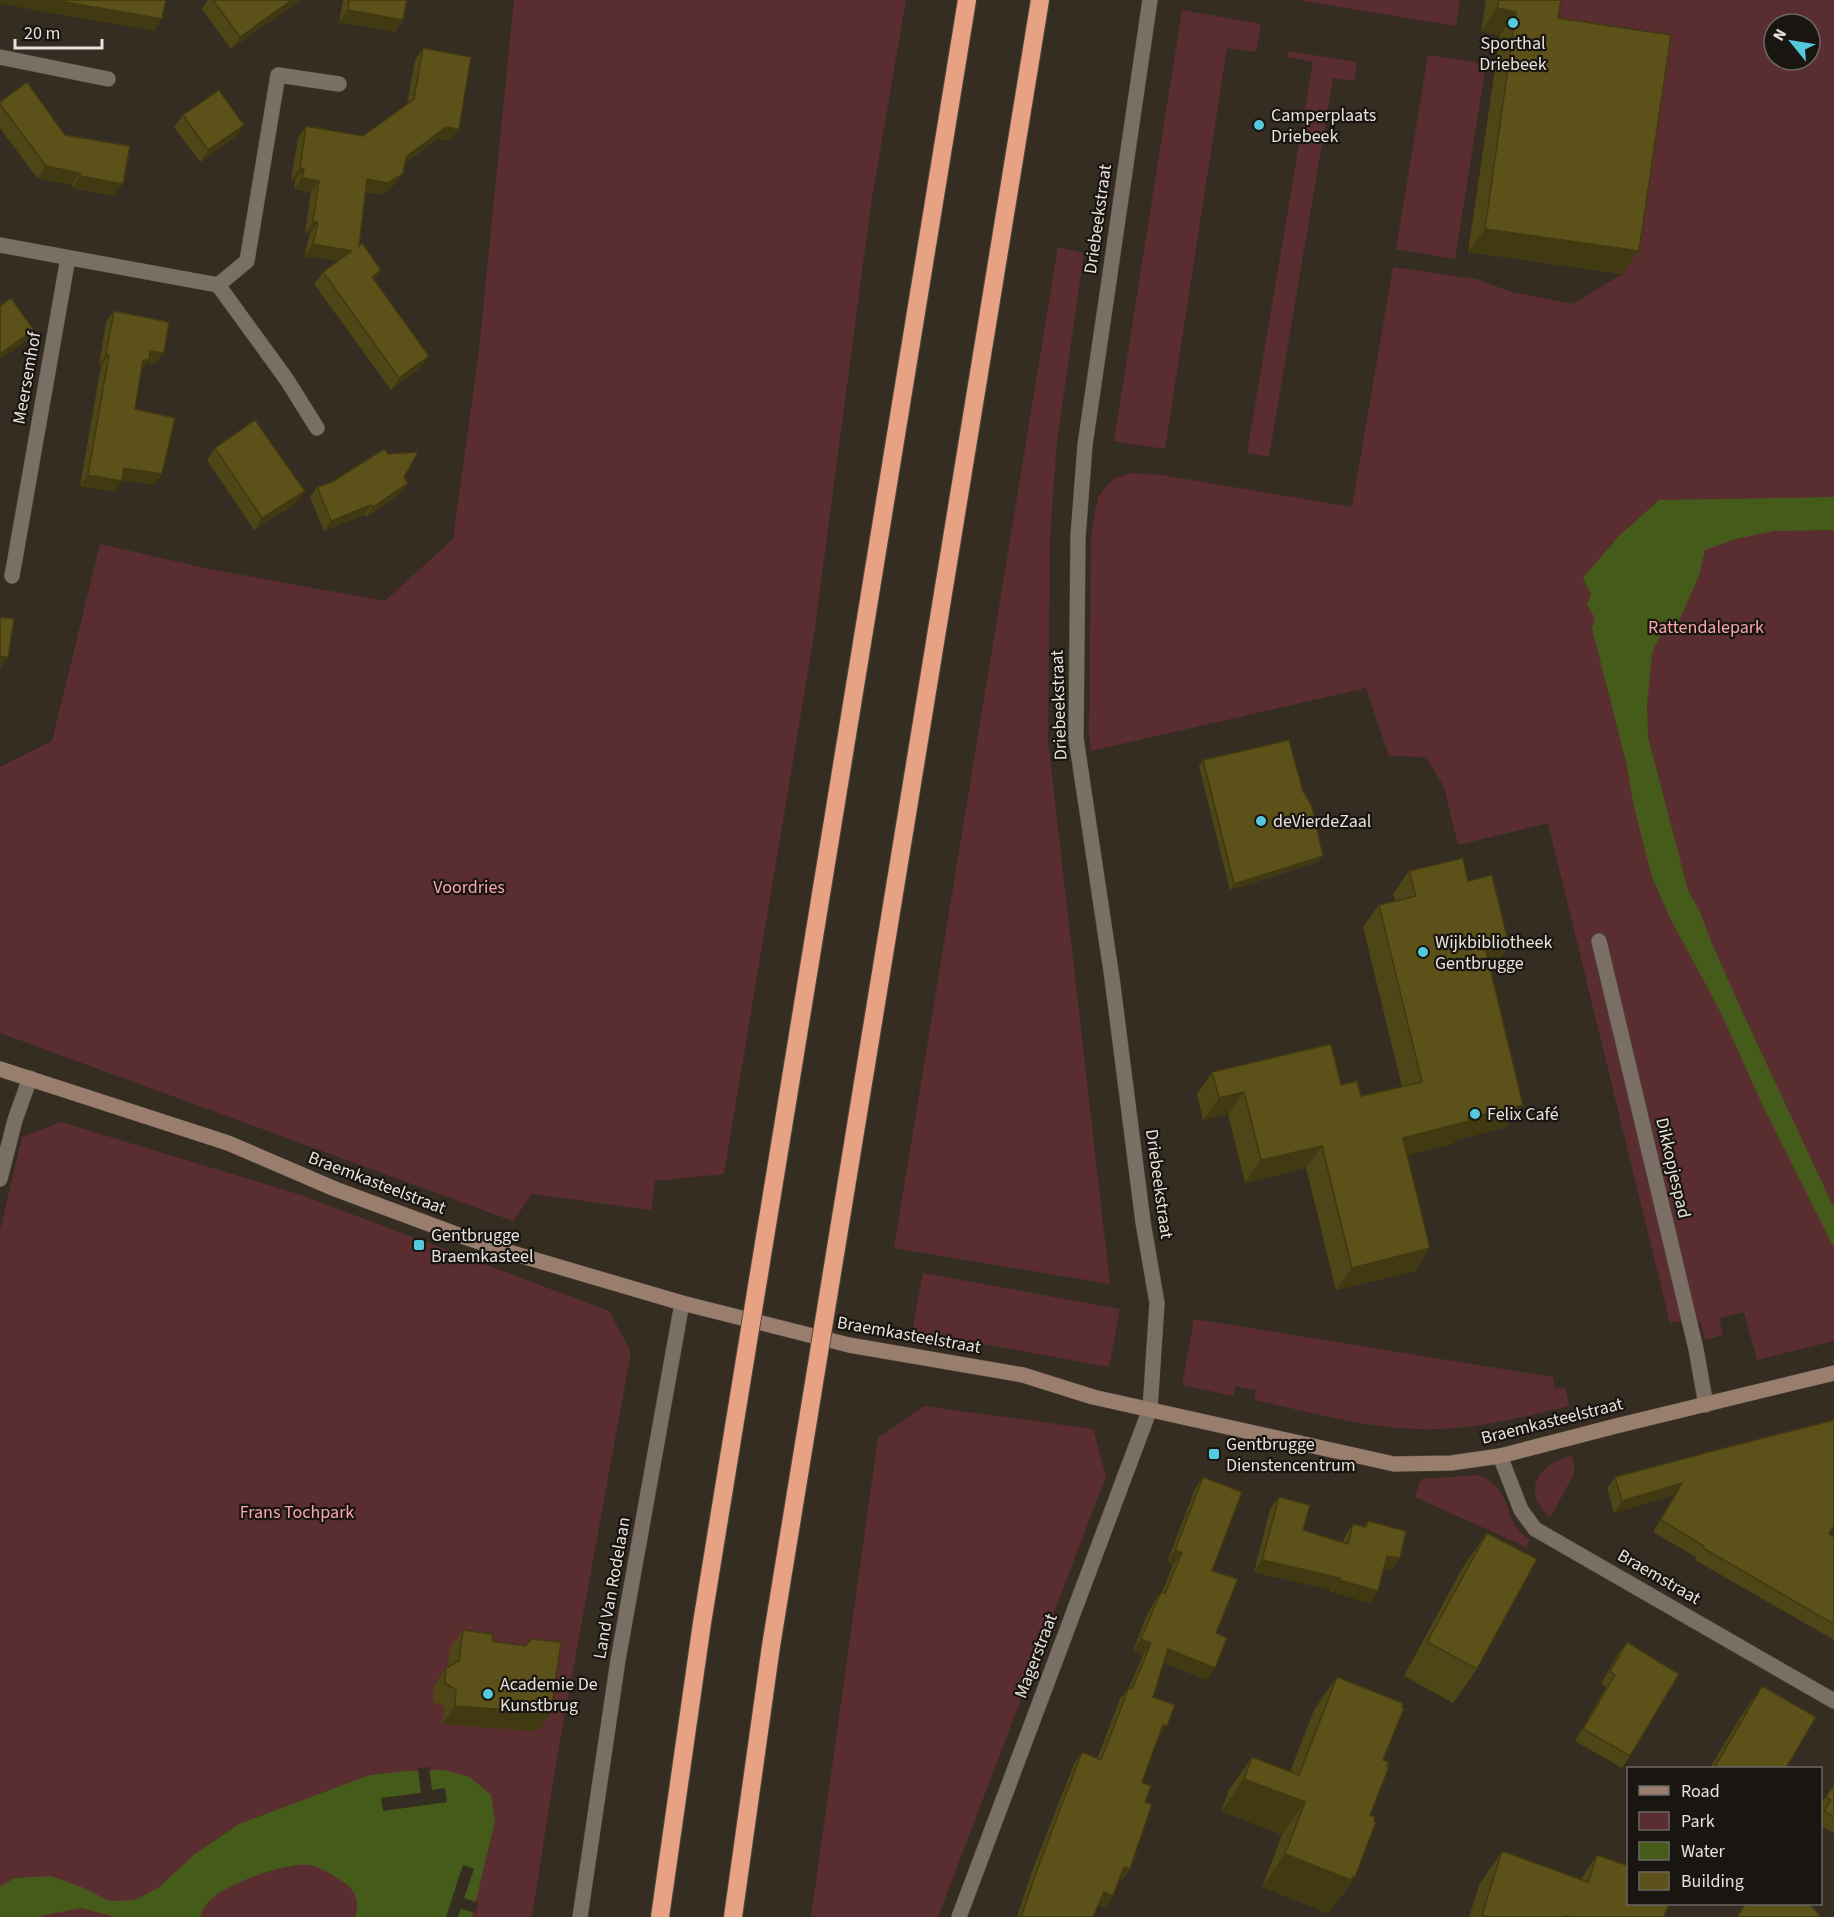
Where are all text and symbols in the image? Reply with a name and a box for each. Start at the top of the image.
scale bar [15,12,102,50]
north arrow [1762,12,1822,72]
marker: Sporthal Driebeek [1506,16,1520,30]
text: 20 m [24,21,60,46]
text: N [1768,25,1792,45]
place label: Sporthal Driebeek [1479,31,1547,77]
place label: Camperplaats Driebeek [1271,103,1376,149]
marker: Camperplaats Driebeek [1252,118,1266,132]
street label: Driebeekstraat [1078,163,1118,275]
street label: Meersemhof [7,329,48,426]
park label: Rattendalepark [1648,615,1764,640]
street label: Driebeekstraat [1045,649,1073,761]
place label: deVierdeZaal [1273,809,1371,834]
marker: deVierdeZaal [1254,814,1268,828]
park label: Voordries [433,875,505,900]
place label: Wijkbibliotheek Gentbrugge [1435,930,1552,976]
marker: Wijkbibliotheek Gentbrugge [1416,945,1430,959]
place label: Felix Café [1487,1102,1559,1127]
marker: Felix Café [1468,1107,1482,1121]
street label: Dikkopjespad [1649,1115,1697,1221]
street label: Driebeekstraat [1139,1128,1179,1240]
street label: Braemkasteelstraat [305,1145,449,1221]
place label: Gentbrugge Braemkasteel [431,1223,534,1269]
marker: Gentbrugge Braemkasteel [412,1238,426,1252]
street label: Braemkasteelstraat [835,1310,983,1360]
street label: Braemkasteelstraat [1478,1391,1626,1451]
place label: Gentbrugge Dienstencentrum [1226,1432,1356,1478]
marker: Gentbrugge Dienstencentrum [1207,1447,1221,1461]
park label: Frans Tochpark [240,1500,354,1525]
street label: Land Van Rodelaan [587,1515,637,1661]
street label: Braemstraat [1613,1543,1705,1611]
street label: Magerstraat [1008,1610,1064,1702]
place label: Academie De Kunstbrug [500,1672,598,1718]
marker: Academie De Kunstbrug [481,1687,495,1701]
legend [1627,1767,1822,1905]
text: Road [1681,1779,1720,1804]
text: Park [1681,1809,1715,1834]
text: Water [1681,1839,1725,1864]
text: Building [1681,1869,1744,1894]

